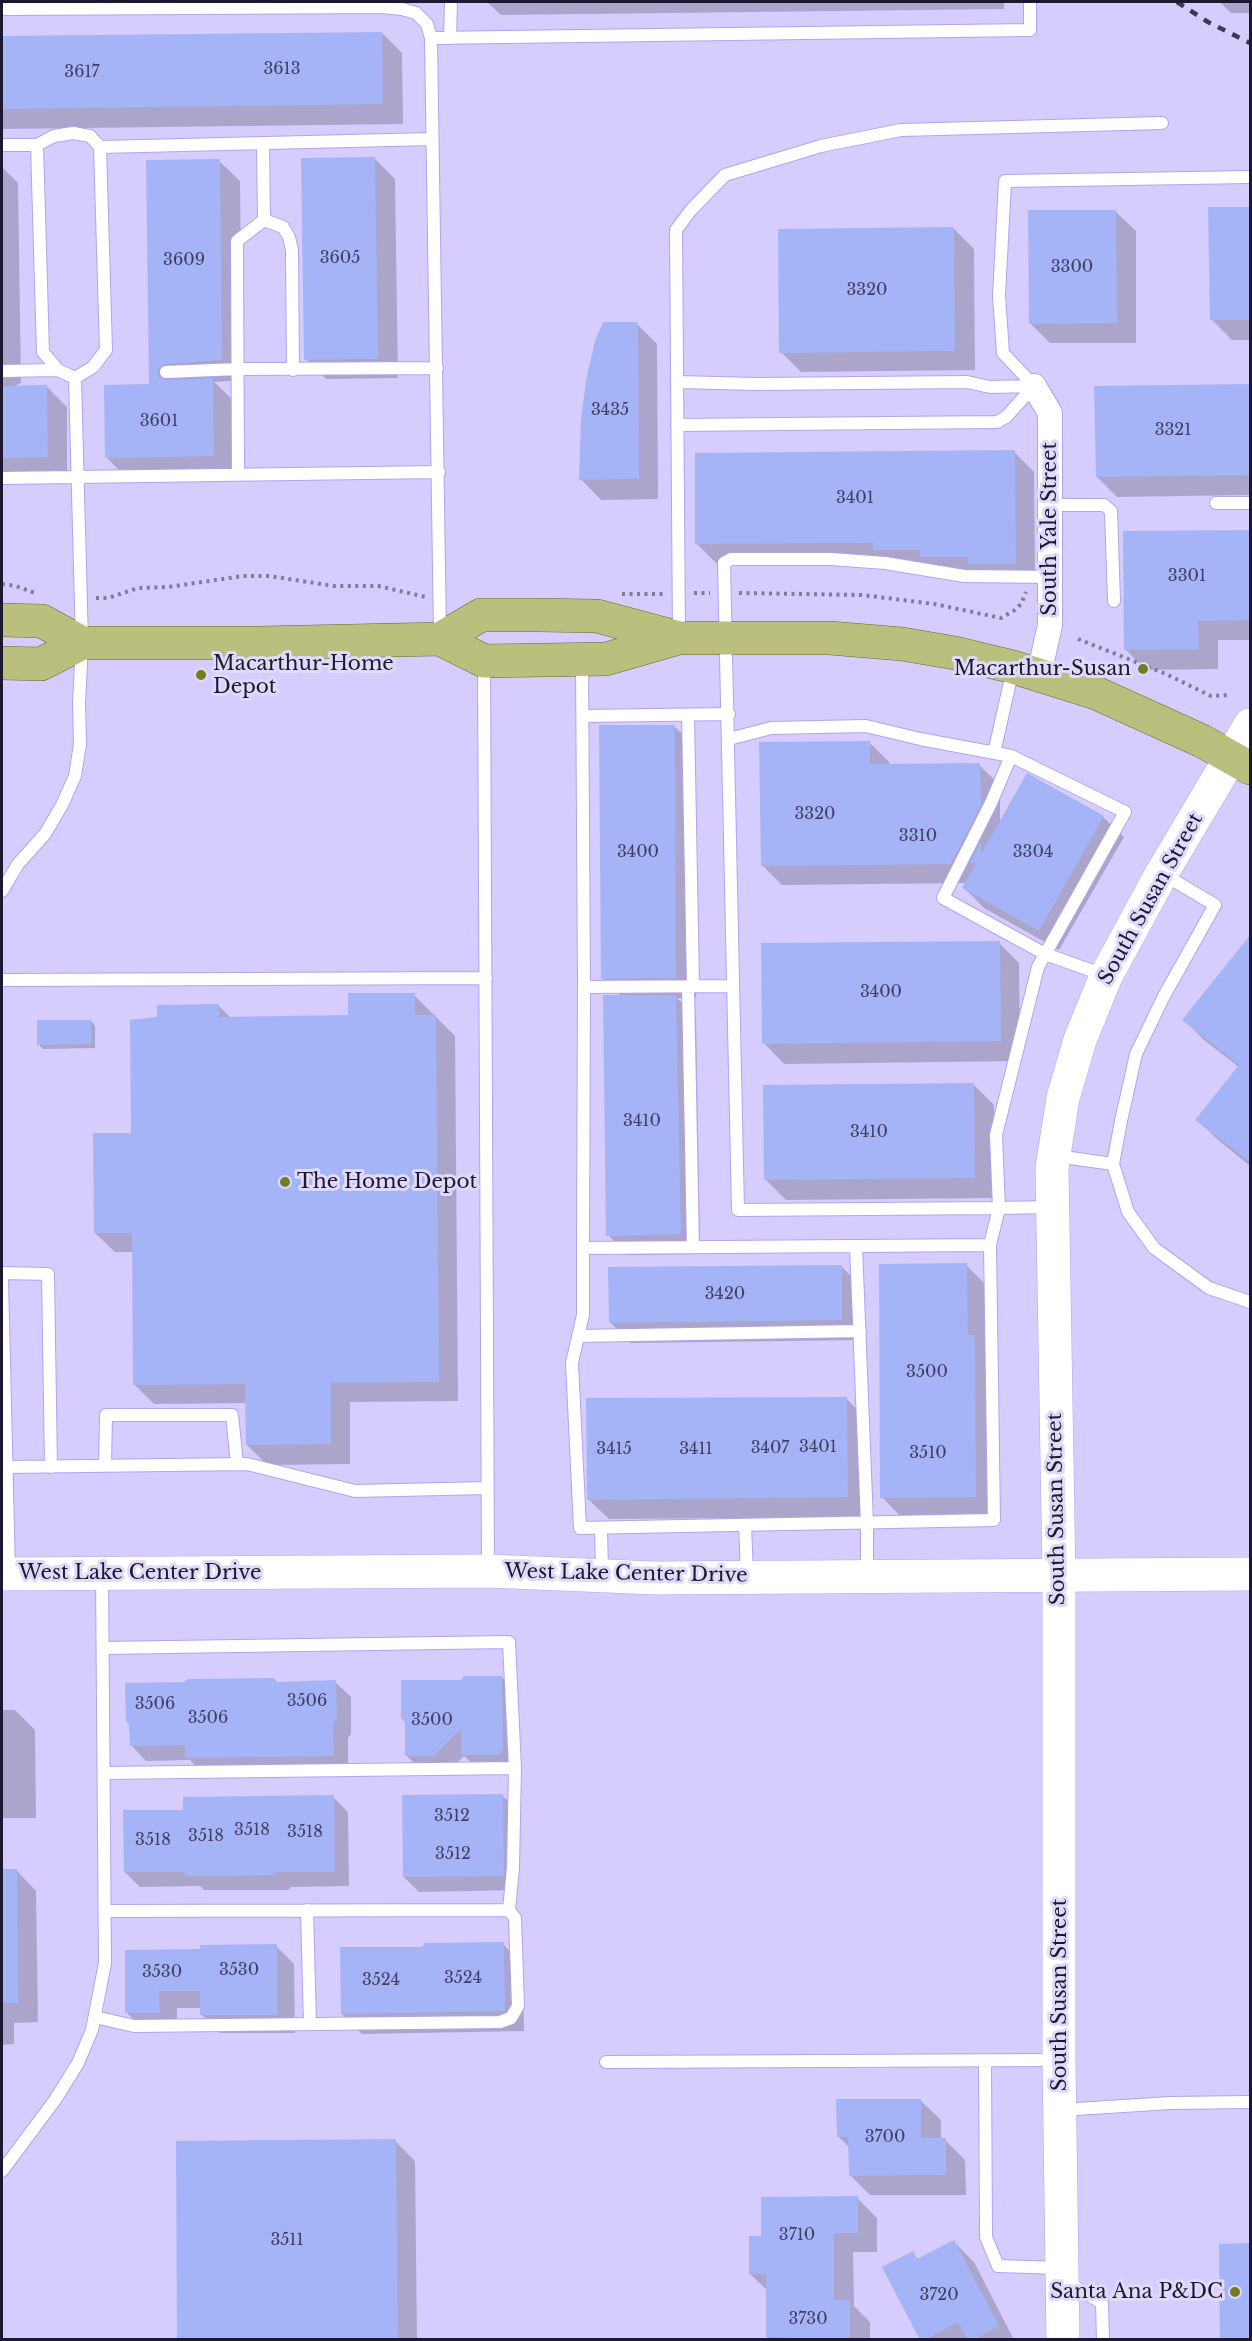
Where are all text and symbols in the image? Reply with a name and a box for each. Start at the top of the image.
house number: 3613 [263,59,301,79]
house number: 3617 [64,62,100,82]
house number: 3605 [320,248,360,268]
house number: 3609 [163,250,205,270]
house number: 3300 [1051,257,1093,277]
house number: 3320 [847,280,887,300]
house number: 3435 [591,400,629,420]
house number: 3601 [140,411,178,431]
house number: 3321 [1155,420,1191,440]
street label: South Yale Street [1038,442,1062,616]
house number: 3401 [836,488,874,508]
house number: 3301 [1168,566,1206,586]
place label: Macarthur-Home Depot [213,652,394,699]
place label: Macarthur-Susan [954,657,1131,681]
marker: Macarthur-Susan [1136,662,1150,676]
marker: Macarthur-Home Depot [194,668,208,682]
house number: 3320 [795,804,835,824]
street label: South Susan Street [1094,809,1208,989]
house number: 3310 [899,826,937,846]
house number: 3400 [617,842,659,862]
house number: 3304 [1013,842,1053,862]
house number: 3400 [860,982,902,1002]
house number: 3410 [623,1111,661,1131]
house number: 3410 [850,1122,888,1142]
place label: The Home Depot [297,1170,477,1194]
marker: The Home Depot [278,1175,292,1189]
house number: 3420 [705,1284,745,1304]
house number: 3500 [906,1362,948,1382]
street label: South Susan Street [1043,1413,1071,1605]
house number: 3401 [799,1437,837,1457]
house number: 3407 [751,1438,789,1458]
house number: 3415 [596,1439,632,1459]
house number: 3411 [679,1439,713,1459]
house number: 3510 [909,1443,947,1463]
street label: West Lake Center Drive [504,1560,748,1588]
street label: West Lake Center Drive [19,1561,261,1585]
house number: 3506 [287,1691,327,1711]
house number: 3506 [135,1694,175,1714]
house number: 3506 [188,1708,228,1728]
house number: 3500 [411,1710,453,1730]
house number: 3512 [434,1806,470,1826]
house number: 3518 [234,1820,270,1840]
house number: 3518 [287,1822,323,1842]
house number: 3518 [188,1826,224,1846]
house number: 3518 [135,1830,171,1850]
house number: 3512 [435,1844,471,1864]
street label: South Susan Street [1048,1899,1072,2091]
house number: 3530 [219,1960,259,1980]
house number: 3530 [142,1962,182,1982]
house number: 3524 [444,1968,482,1988]
house number: 3524 [362,1970,400,1990]
house number: 3700 [865,2127,905,2147]
house number: 3710 [779,2225,815,2245]
house number: 3511 [270,2230,304,2250]
place label: Santa Ana P&DC [1050,2280,1223,2304]
house number: 3720 [919,2285,959,2305]
marker: Santa Ana P&DC [1228,2285,1242,2299]
house number: 3730 [788,2309,828,2329]

